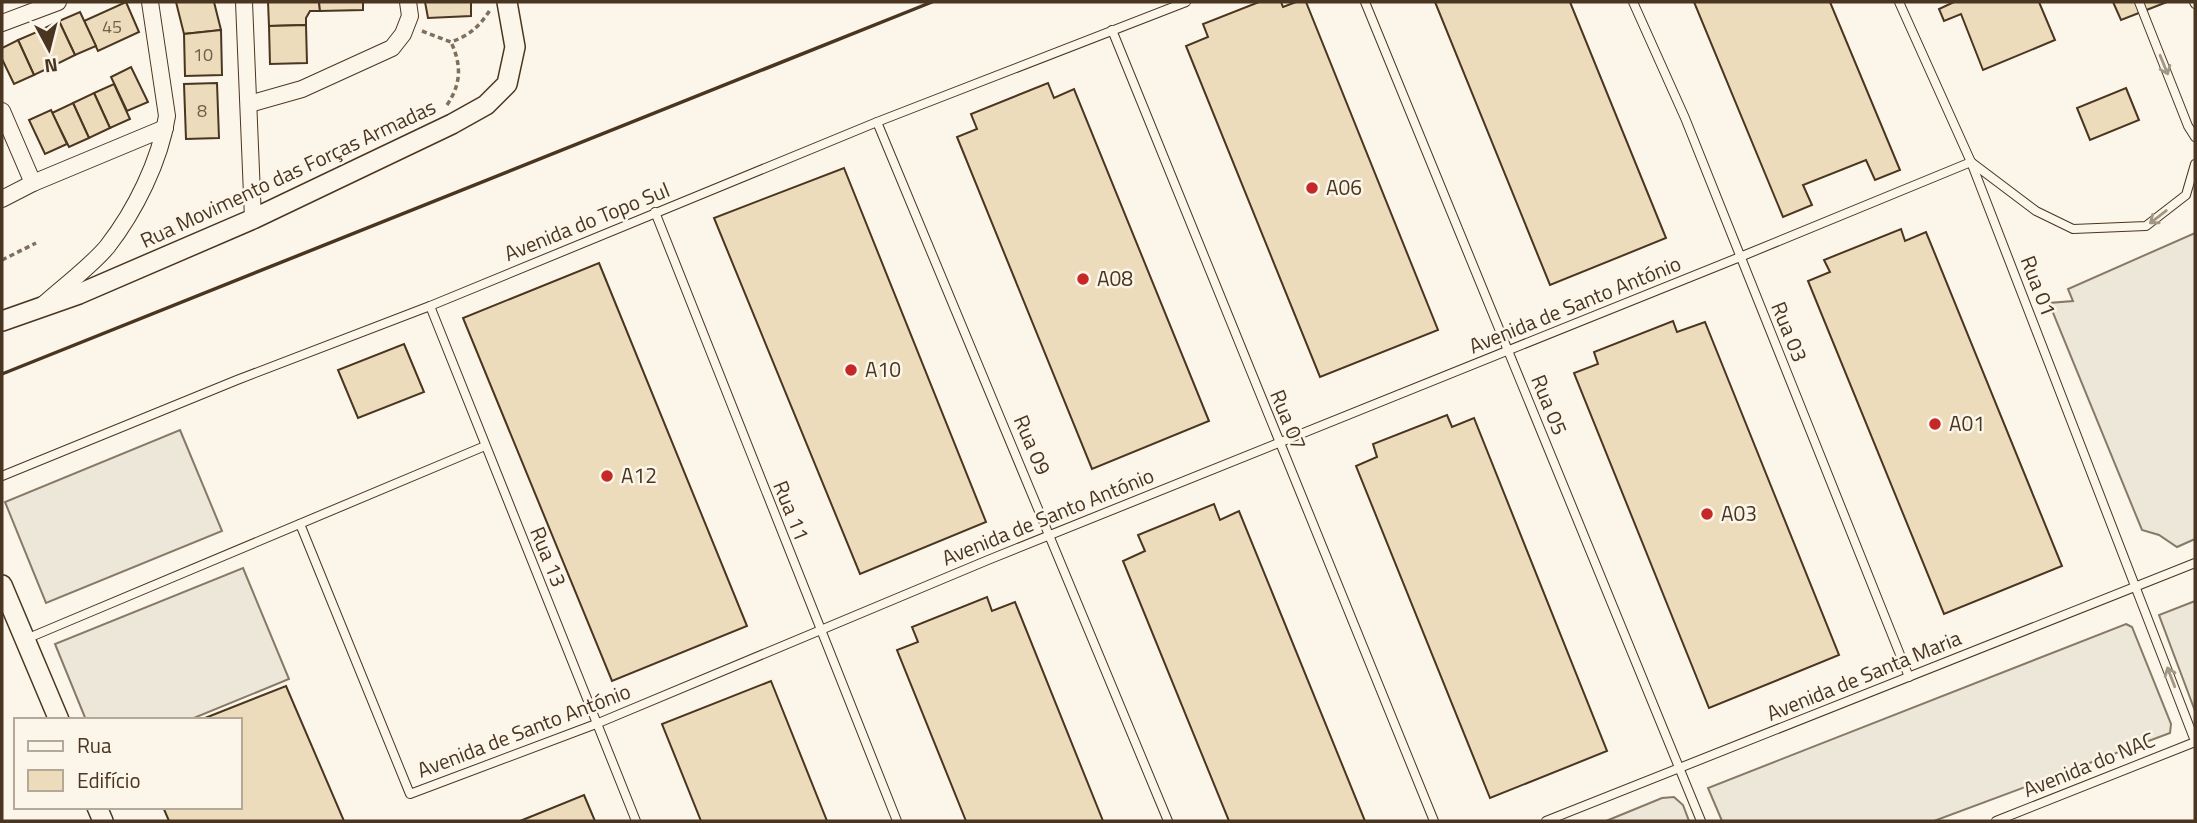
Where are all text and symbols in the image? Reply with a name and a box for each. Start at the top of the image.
house number: 45 [102,13,122,40]
north arrow [14,14,84,84]
house number: 10 [193,41,213,68]
text: N [43,51,59,82]
one-way arrow [2159,54,2172,76]
street label: Rua Movimento das Forças Armadas [134,90,441,256]
house number: 8 [197,97,207,124]
place label: A06 [1326,171,1362,203]
street label: Avenida do Topo Sul [499,173,674,269]
marker: A06 [1304,180,1320,196]
one-way arrow [2149,209,2167,224]
street label: Avenida de Santo António [1464,247,1686,361]
street label: Rua 01 [2013,251,2065,321]
place label: A08 [1097,262,1133,294]
marker: A08 [1075,271,1091,287]
street label: Rua 03 [1763,297,1817,367]
place label: A10 [865,353,901,385]
marker: A10 [843,362,859,378]
street label: Rua 05 [1523,370,1577,440]
street label: Rua 07 [1262,385,1316,455]
place label: A01 [1949,407,1985,439]
street label: Rua 09 [1006,410,1060,480]
marker: A01 [1927,416,1943,432]
place label: A12 [621,459,657,491]
street label: Avenida de Santo António [937,459,1159,573]
marker: A12 [599,468,615,484]
street label: Rua 11 [765,476,819,546]
place label: A03 [1721,497,1757,529]
marker: A03 [1699,506,1715,522]
street label: Rua 13 [522,522,576,592]
street label: Avenida de Santa Maria [1762,621,1966,729]
one-way arrow [2163,667,2176,689]
street label: Avenida de Santo António [412,675,635,786]
legend [14,718,242,809]
street label: Avenida do NAC [2018,723,2159,805]
text: Rua [77,729,112,761]
text: Edifício [77,764,141,796]

